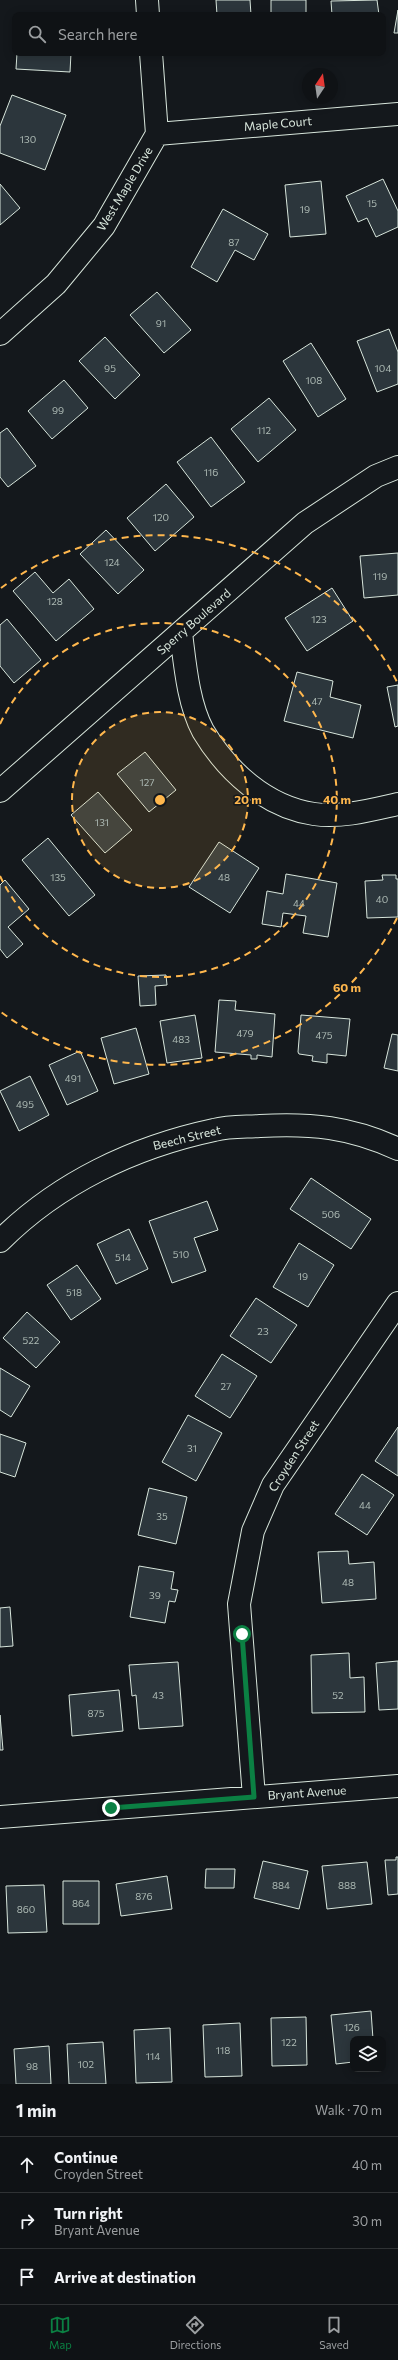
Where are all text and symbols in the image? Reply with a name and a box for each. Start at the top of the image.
search box [12,12,386,56]
icon: search [26,23,48,45]
text: Search here [58,25,137,43]
north arrow [302,68,338,104]
street label: Maple Court [243,113,313,133]
house number: 130 [20,133,36,145]
street label: West Maple Drive [93,144,155,233]
house number: 15 [367,197,377,209]
house number: 19 [300,203,310,215]
house number: 87 [228,236,240,248]
house number: 91 [156,317,166,329]
house number: 95 [104,362,116,374]
house number: 104 [375,362,391,374]
house number: 108 [306,374,322,386]
house number: 99 [52,404,64,416]
house number: 112 [257,424,271,436]
house number: 116 [204,466,218,478]
house number: 120 [153,511,169,523]
house number: 124 [104,556,120,568]
house number: 119 [373,570,387,582]
street label: Sperry Boulevard [154,585,233,657]
house number: 128 [47,595,63,607]
house number: 123 [311,613,327,625]
house number: 47 [311,695,323,707]
house number: 127 [139,776,155,788]
text: 20 m [234,792,262,806]
text: 40 m [323,792,351,806]
centre of rings [153,793,167,807]
house number: 131 [95,816,109,828]
house number: 135 [50,871,66,883]
house number: 48 [218,871,230,883]
house number: 40 [376,893,388,905]
house number: 44 [293,897,305,909]
text: 60 m [333,980,361,994]
house number: 479 [236,1027,254,1039]
house number: 475 [316,1029,333,1041]
house number: 483 [172,1033,190,1045]
house number: 491 [65,1072,81,1084]
house number: 495 [16,1098,34,1110]
street label: Beech Street [151,1122,222,1152]
house number: 506 [322,1208,340,1220]
house number: 510 [173,1248,189,1260]
house number: 514 [115,1251,131,1263]
house number: 19 [298,1270,308,1282]
house number: 518 [66,1286,82,1298]
house number: 23 [257,1325,269,1337]
house number: 522 [23,1334,40,1346]
house number: 27 [221,1380,231,1392]
street label: Croyden Street [265,1417,321,1494]
house number: 31 [187,1442,197,1454]
house number: 44 [359,1499,371,1511]
house number: 35 [156,1510,168,1522]
house number: 48 [342,1576,354,1588]
house number: 39 [149,1589,161,1601]
route start [233,1625,251,1643]
house number: 43 [152,1689,164,1701]
house number: 52 [332,1689,344,1701]
house number: 875 [87,1707,105,1719]
street label: Bryant Avenue [267,1782,347,1802]
route end [102,1799,120,1817]
house number: 884 [272,1879,290,1891]
house number: 888 [338,1879,356,1891]
house number: 876 [135,1890,153,1902]
house number: 864 [72,1897,90,1909]
house number: 860 [17,1903,35,1915]
house number: 126 [344,2021,360,2033]
house number: 122 [281,2036,297,2048]
map controls [350,2036,386,2072]
button: layers [350,2036,386,2072]
house number: 118 [216,2044,230,2056]
house number: 114 [146,2050,160,2062]
house number: 102 [78,2058,95,2070]
house number: 98 [26,2060,38,2072]
text: 1 min [16,2100,56,2121]
text: Walk · 70 m [315,2102,382,2118]
text: Continue [54,2148,118,2166]
icon: ahead [16,2154,38,2176]
text: 40 m [352,2157,382,2173]
text: Croyden Street [54,2166,143,2182]
text: Turn right [54,2204,123,2222]
icon: right [16,2210,38,2232]
text: 30 m [352,2213,382,2229]
text: Bryant Avenue [54,2222,140,2238]
icon: arrive [16,2266,38,2288]
text: Arrive at destination [54,2268,196,2286]
tab: Map [49,2314,72,2351]
tab: Directions [170,2314,221,2351]
tab: Saved [319,2314,349,2351]

